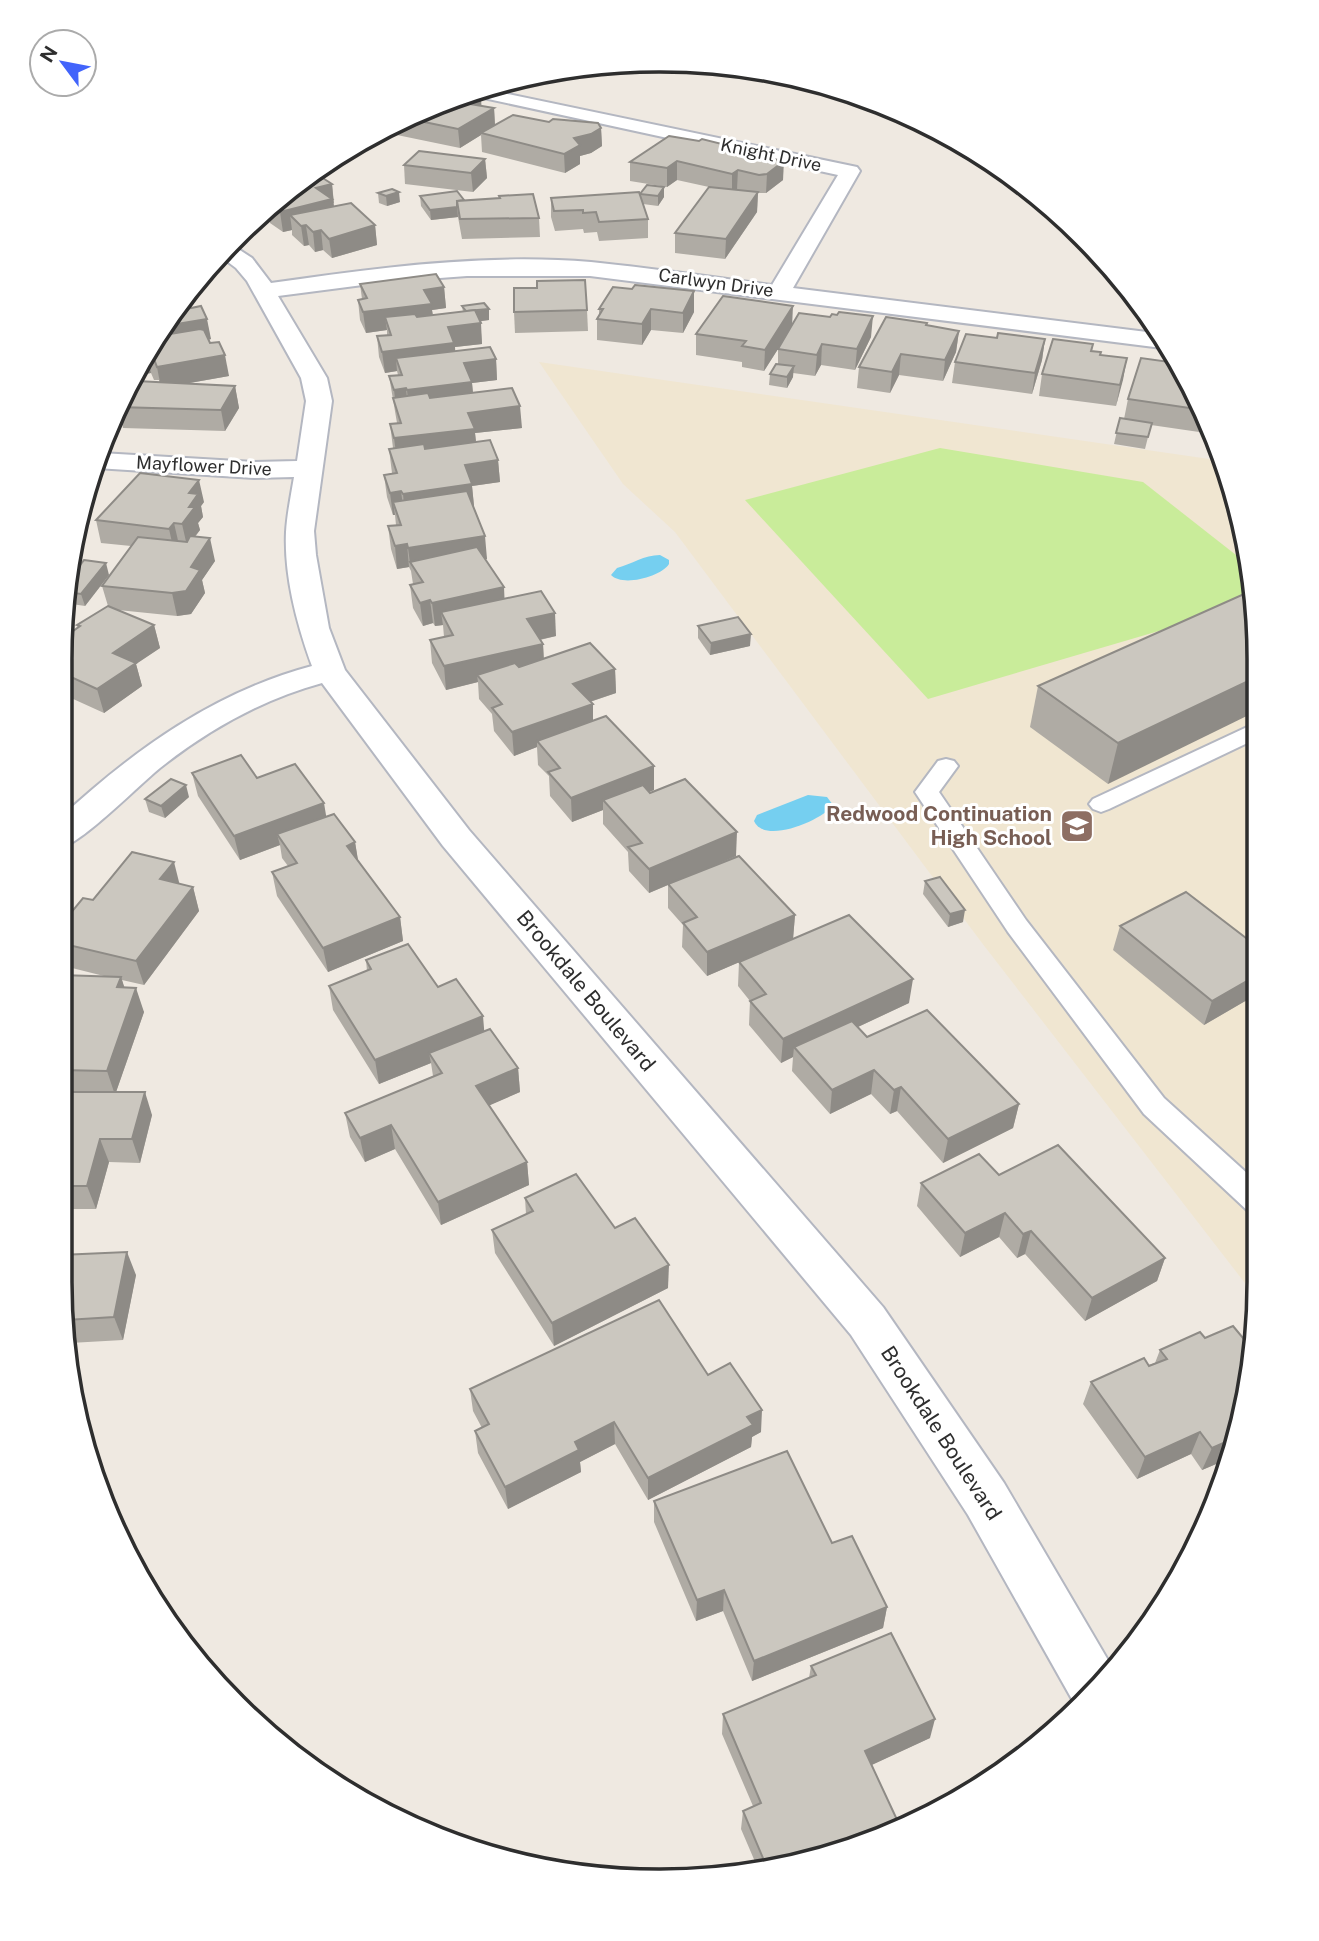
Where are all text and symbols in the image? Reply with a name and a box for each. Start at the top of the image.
north arrow [28,28,98,98]
text: N [35,42,62,66]
street label: Knight Drive [719,134,824,175]
street label: Carlwyn Drive [657,264,775,301]
street label: Mayflower Drive [136,451,272,480]
place label: Redwood Continuation High School [826,801,1052,850]
school or university icon: Redwood Continuation High School [1058,807,1096,845]
street label: Brookdale Boulevard [512,905,661,1076]
street label: Brookdale Boulevard [876,1341,1007,1524]

